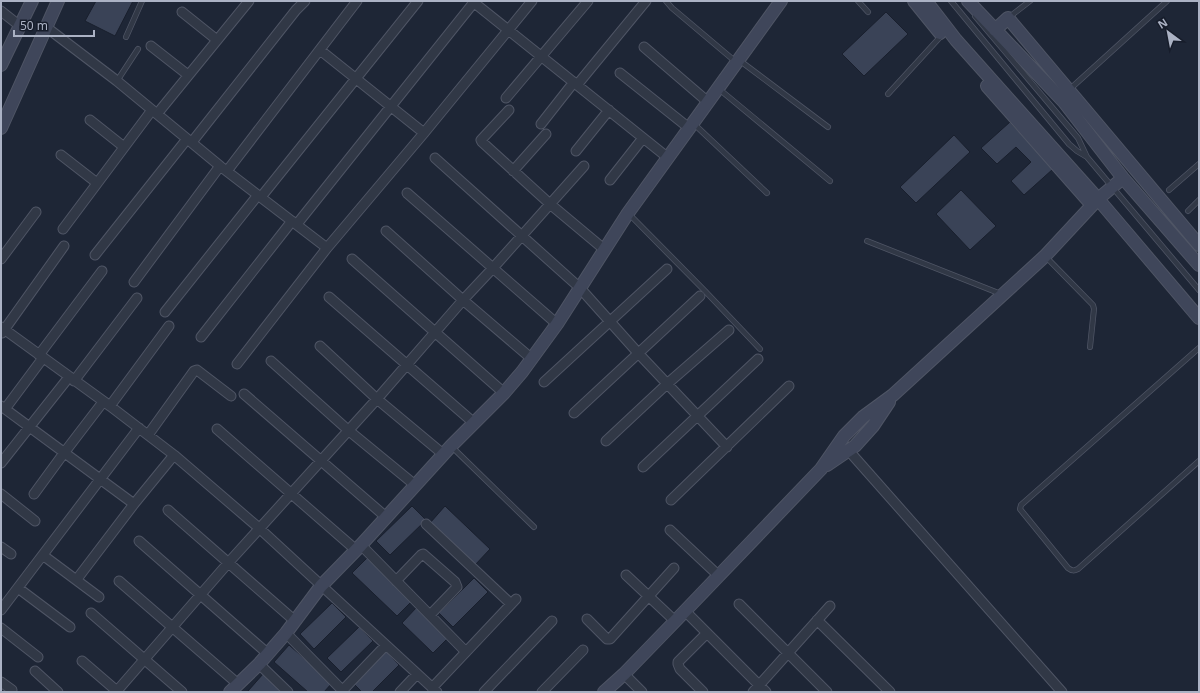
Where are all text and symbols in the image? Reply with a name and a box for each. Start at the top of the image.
scale bar [14,12,94,38]
north arrow [1148,12,1188,52]
text: N [1155,14,1170,32]
text: 50 m [20,17,48,34]

